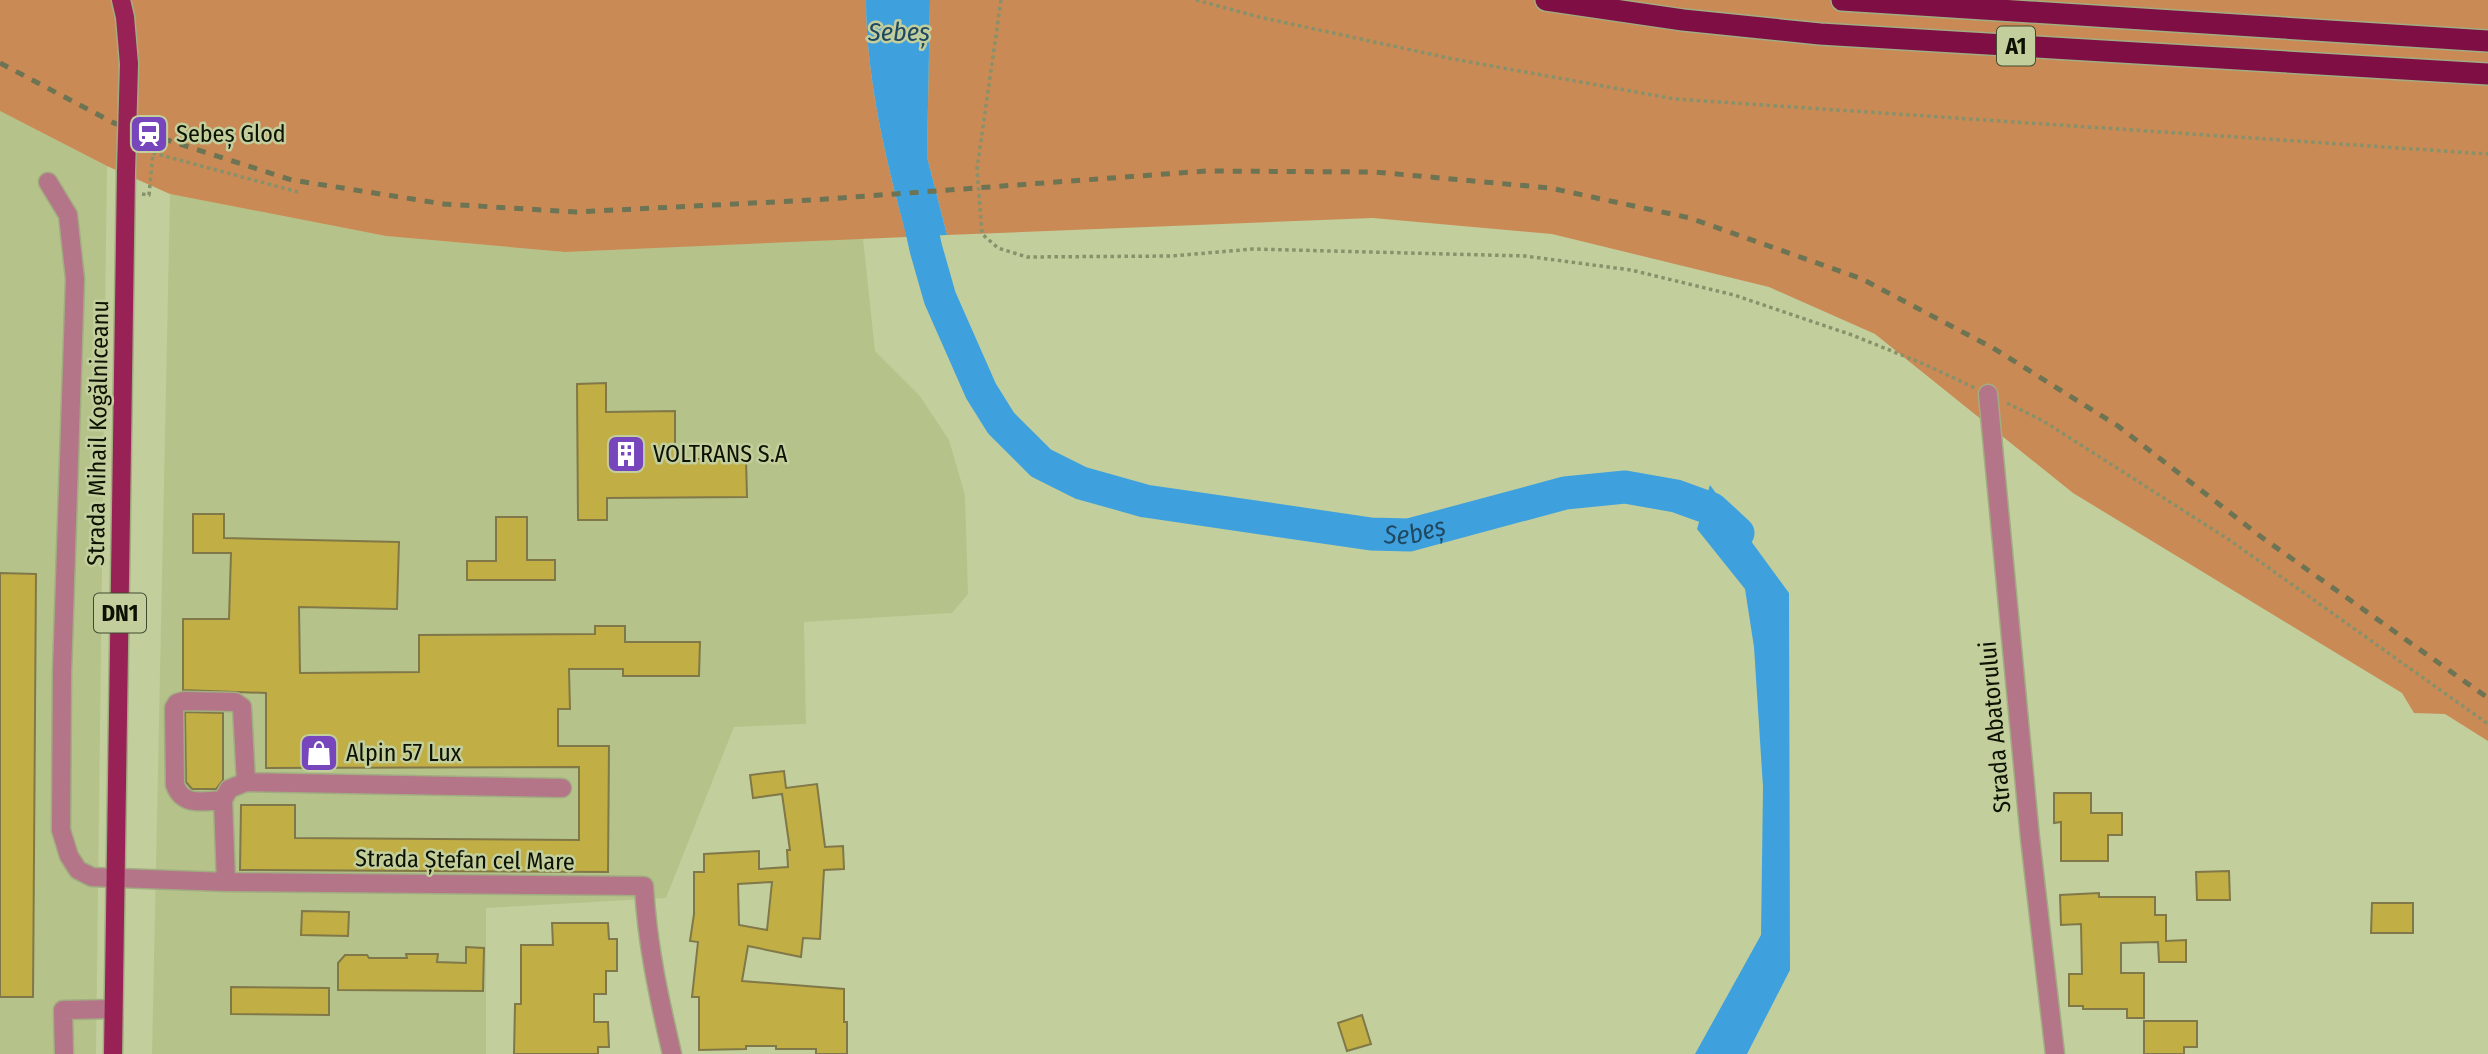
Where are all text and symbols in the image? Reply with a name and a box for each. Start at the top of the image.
water label: Sebeș [867,17,930,49]
road number: A1 [1997,26,2035,66]
station icon: Sebeș Glod [128,113,170,155]
place label: Sebeș Glod [176,120,286,149]
street label: Strada Mihail Kogălniceanu [82,300,114,566]
building icon: VOLTRANS S.A [605,433,647,475]
place label: VOLTRANS S.A [653,440,788,468]
water label: Sebeș [1383,510,1449,550]
road number: DN1 [94,594,146,632]
street label: Strada Abatorului [1974,640,2016,814]
shop icon: Alpin 57 Lux [298,732,340,774]
place label: Alpin 57 Lux [346,739,462,767]
street label: Strada Ștefan cel Mare [355,844,575,877]

